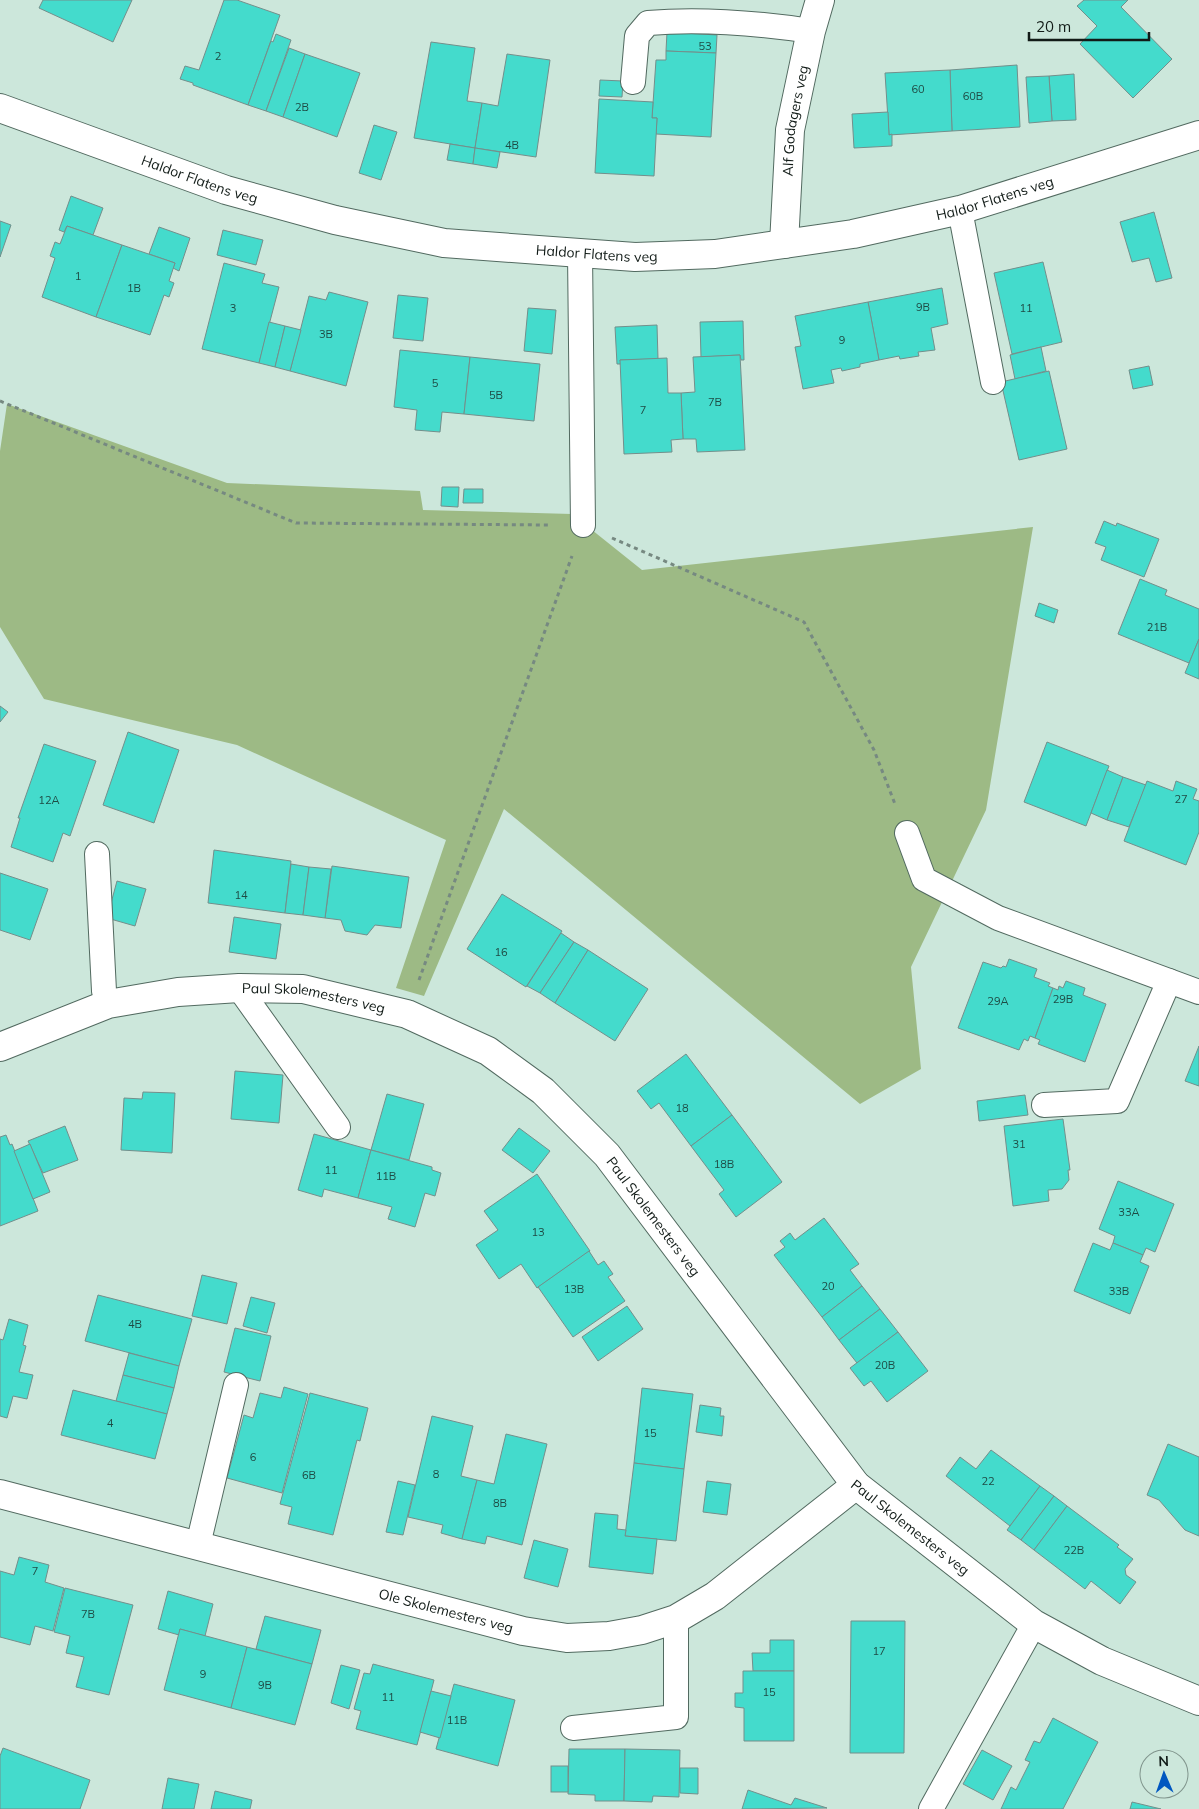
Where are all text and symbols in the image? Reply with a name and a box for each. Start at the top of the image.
scale bar [1029,10,1149,42]
text: 20 m [1036,17,1071,36]
house number: 53 [698,39,712,53]
house number: 2 [215,49,222,63]
street label: Alf Godagers veg [779,64,812,177]
house number: 60 [911,82,925,96]
house number: 60B [963,89,983,103]
house number: 2B [295,100,309,114]
house number: 4B [505,138,519,152]
street label: Haldor Flatens veg [139,151,260,207]
street label: Haldor Flatens veg [934,172,1056,224]
street label: Haldor Flatens veg [535,241,658,266]
house number: 1 [75,269,81,283]
house number: 1B [127,281,141,295]
house number: 9B [916,300,930,314]
house number: 3 [230,301,236,315]
house number: 11 [1019,301,1033,315]
house number: 3B [319,327,333,341]
house number: 9 [839,333,845,347]
house number: 5 [432,376,439,390]
house number: 5B [489,388,503,402]
house number: 7B [708,395,722,409]
house number: 7 [640,403,646,417]
house number: 21B [1147,620,1167,634]
house number: 27 [1174,792,1188,806]
house number: 12A [38,793,60,807]
house number: 14 [234,888,248,902]
house number: 16 [494,945,508,959]
street label: Paul Skolemesters veg [242,979,387,1017]
house number: 29B [1053,992,1073,1006]
house number: 29A [987,994,1009,1008]
house number: 18 [675,1101,689,1115]
house number: 31 [1012,1137,1026,1151]
street label: Paul Skolemesters veg [602,1153,704,1280]
house number: 18B [714,1157,734,1171]
house number: 11 [324,1163,338,1177]
house number: 11B [376,1169,396,1183]
house number: 33A [1118,1205,1140,1219]
house number: 13 [531,1225,545,1239]
house number: 20 [821,1279,835,1293]
house number: 13B [564,1282,584,1296]
house number: 33B [1109,1284,1129,1298]
house number: 4B [128,1317,142,1331]
house number: 20B [875,1358,895,1372]
house number: 4 [107,1416,114,1430]
house number: 15 [643,1426,657,1440]
house number: 6 [250,1450,257,1464]
house number: 8 [433,1467,440,1481]
house number: 6B [302,1468,316,1482]
house number: 22 [981,1474,995,1488]
street label: Paul Skolemesters veg [847,1475,973,1579]
house number: 8B [493,1496,507,1510]
house number: 22B [1064,1543,1084,1557]
house number: 7 [32,1564,38,1578]
street label: Ole Skolemesters veg [377,1585,515,1637]
house number: 7B [81,1607,95,1621]
house number: 17 [872,1644,886,1658]
house number: 9 [200,1667,206,1681]
house number: 9B [258,1678,272,1692]
house number: 15 [762,1685,776,1699]
house number: 11 [381,1690,395,1704]
house number: 11B [447,1713,467,1727]
north arrow [1139,1749,1189,1799]
text: N [1158,1752,1169,1770]

